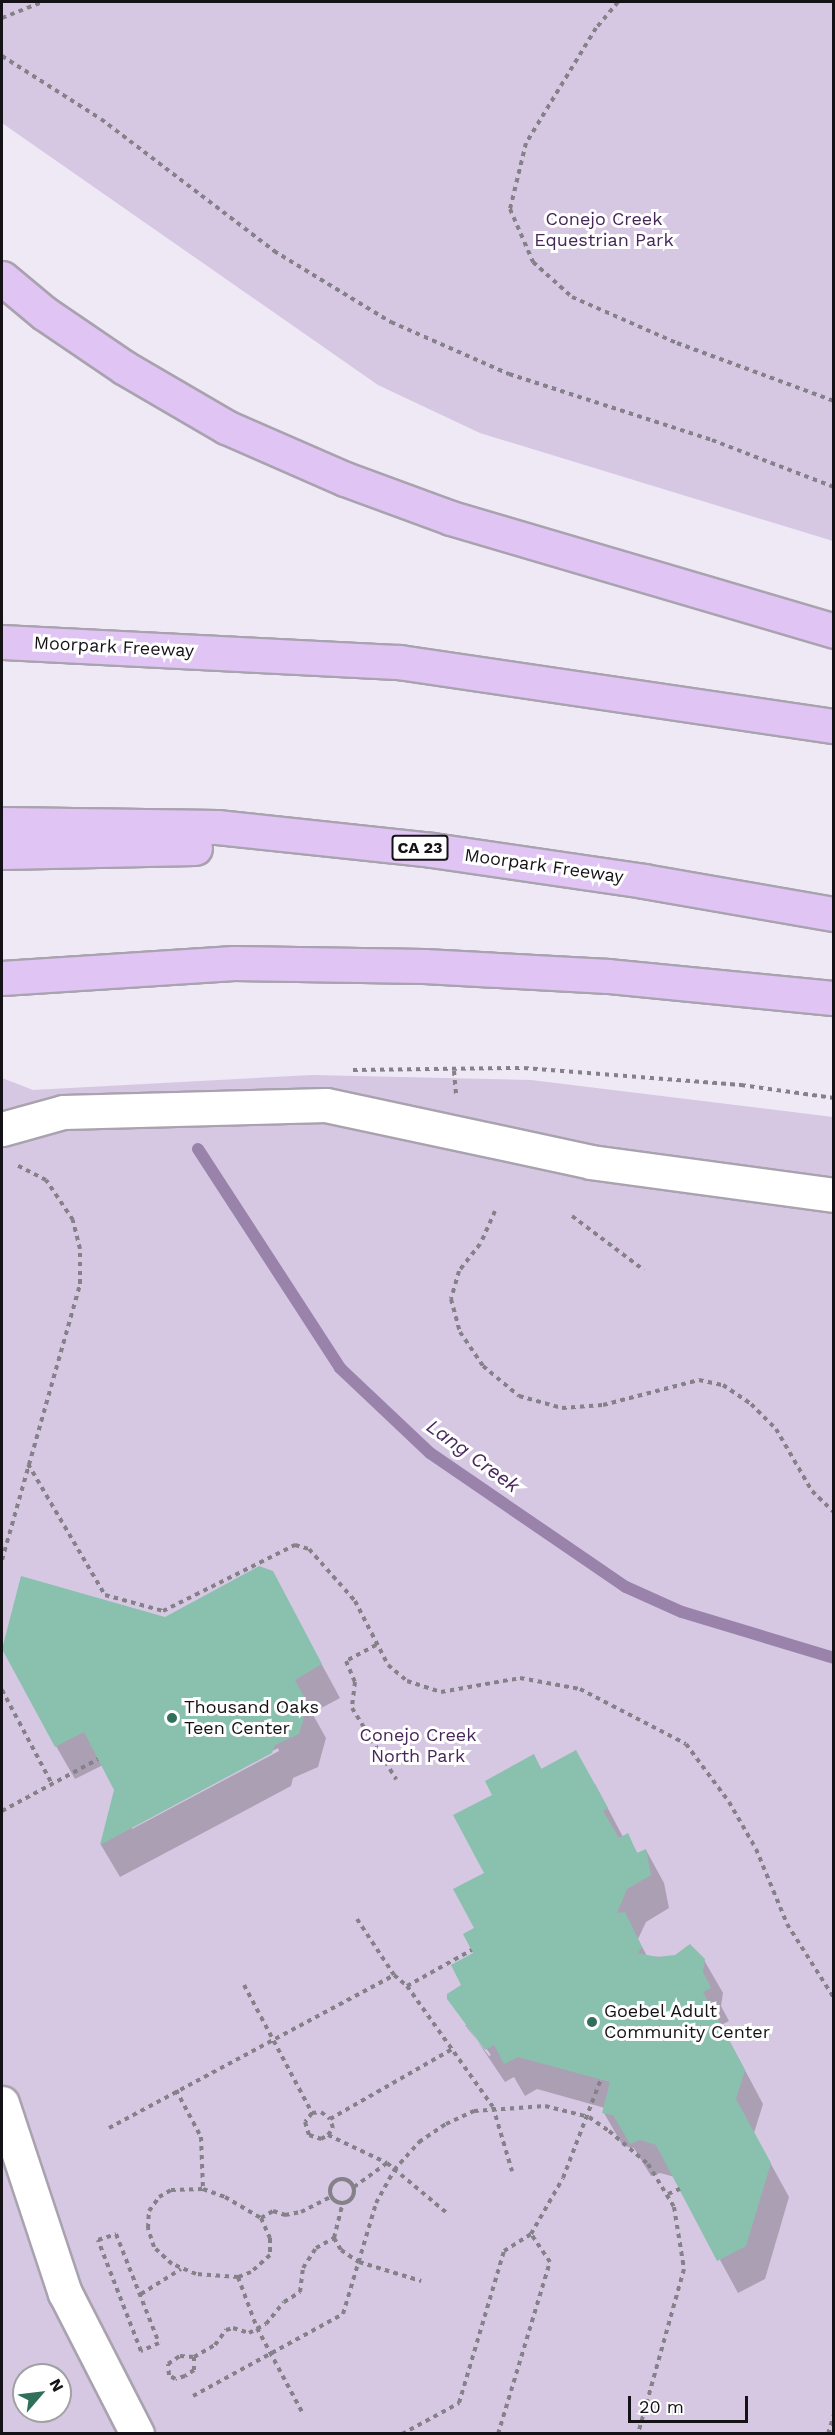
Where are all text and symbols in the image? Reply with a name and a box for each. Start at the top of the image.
park label: Conejo Creek Equestrian Park [534,209,674,252]
street label: Moorpark Freeway [33,632,195,662]
road number: CA 23 [390,835,450,861]
street label: Moorpark Freeway [463,844,625,888]
water label: Lang Creek [422,1414,524,1498]
place label: Thousand Oaks Teen Center [184,1697,319,1740]
marker: Thousand Oaks Teen Center [165,1711,179,1725]
park label: Conejo Creek North Park [360,1725,476,1768]
place label: Goebel Adult Community Center [604,2001,770,2044]
marker: Goebel Adult Community Center [585,2015,599,2029]
north arrow [12,2363,72,2423]
text: N [45,2376,68,2395]
scale bar [631,2384,751,2422]
text: 20 m [639,2396,684,2417]

